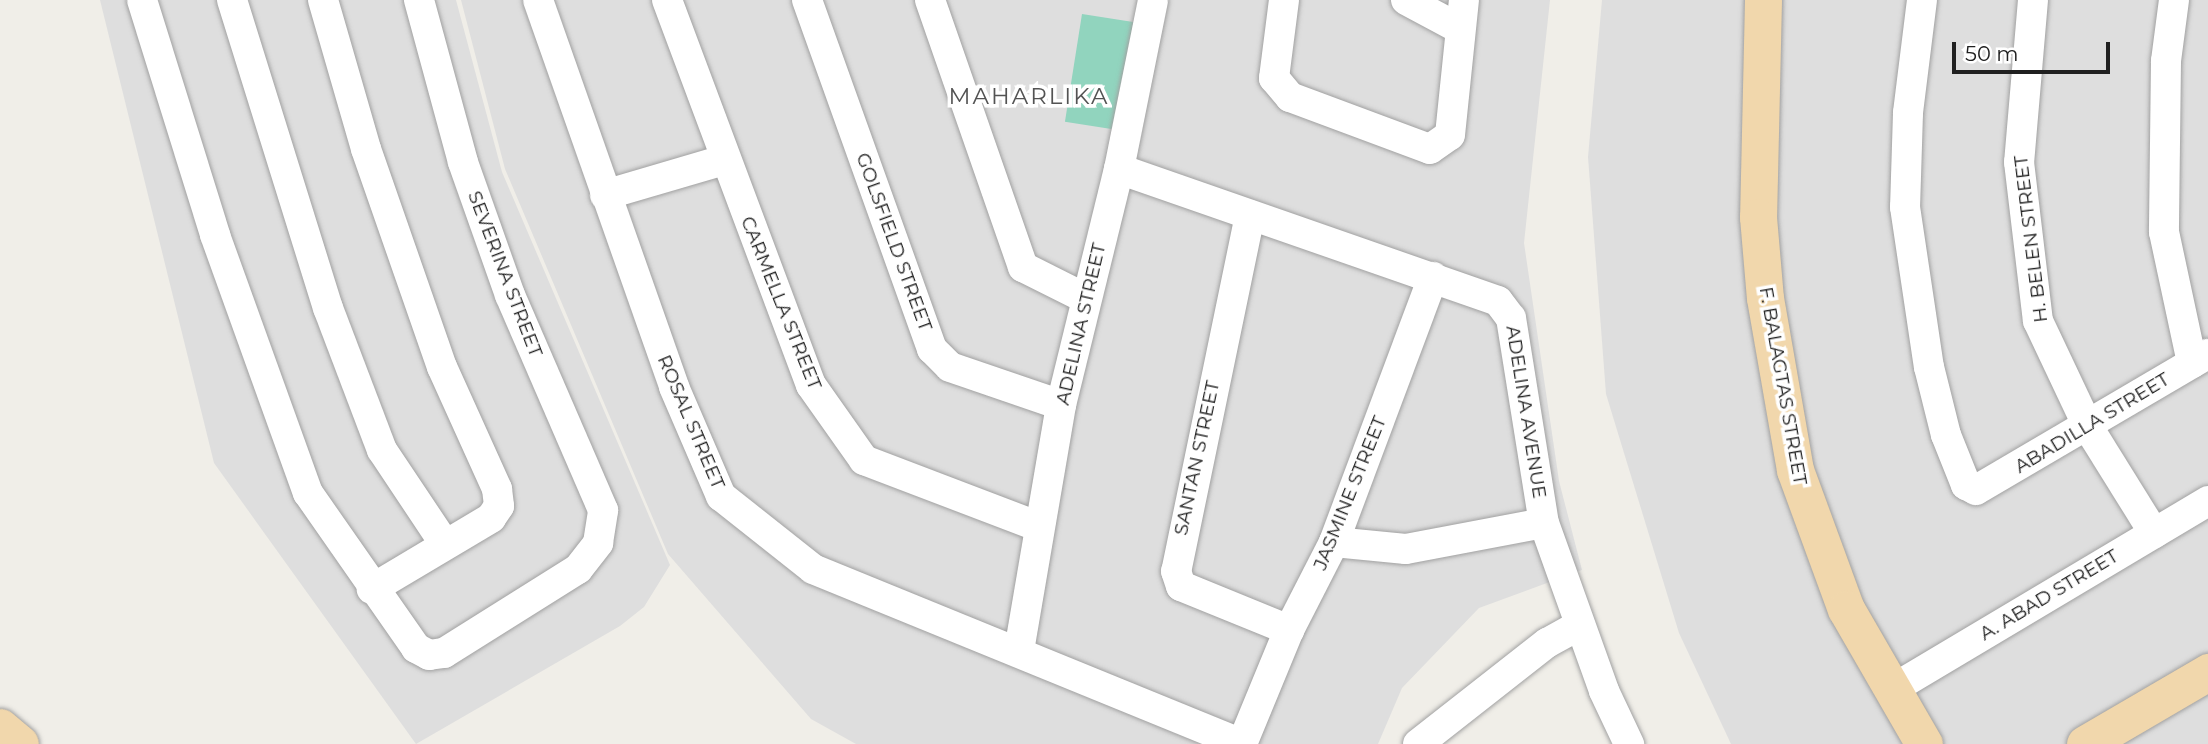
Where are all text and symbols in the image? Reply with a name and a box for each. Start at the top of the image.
scale bar [1956,28,2114,72]
text: 50 m [1965,41,2019,66]
district label: MAHARLIKA [950,82,1108,110]
street label: GOLSFIELD STREET [851,150,937,334]
street label: H. BELEN STREET [2009,154,2053,324]
street label: SEVERINA STREET [463,188,547,360]
street label: CARMELLA STREET [736,213,826,393]
street label: ADELINA STREET [1051,241,1111,407]
street label: F. BALAGTAS STREET [1754,285,1812,487]
street label: ADELINA AVENUE [1501,324,1551,500]
street label: ROSAL STREET [652,351,730,493]
street label: ABADILLA STREET [2011,368,2173,478]
street label: SANTAN STREET [1169,379,1225,537]
street label: JASMINE STREET [1309,413,1391,573]
street label: A. ABAD STREET [1975,545,2123,645]

